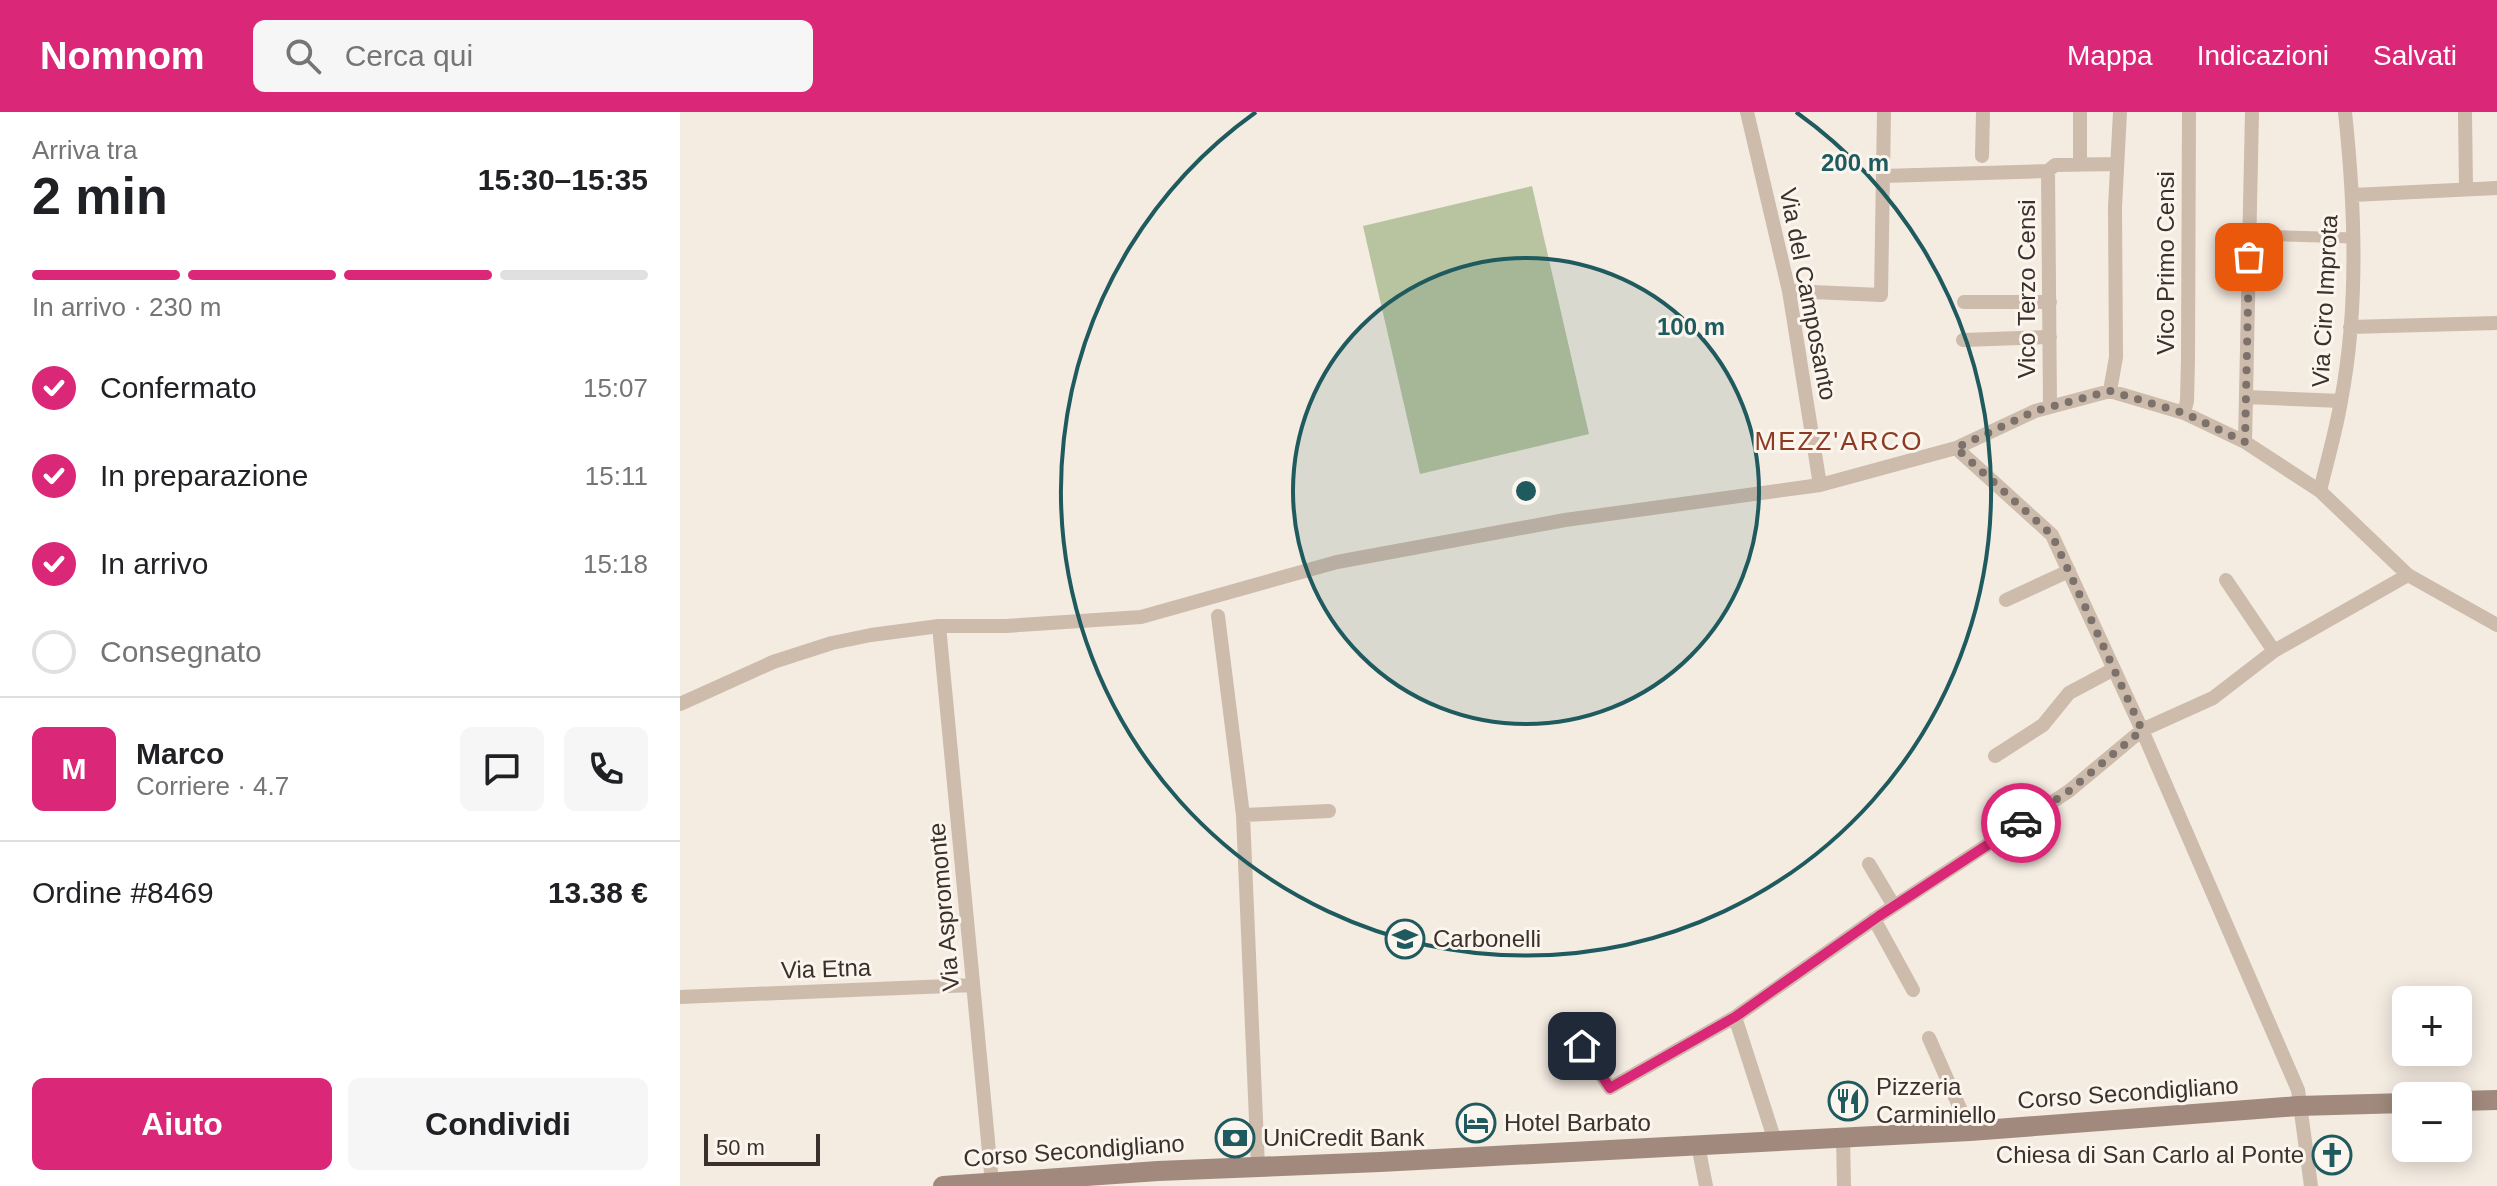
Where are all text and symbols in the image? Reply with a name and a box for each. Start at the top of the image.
search box [253,20,813,92]
icon: search [281,34,325,78]
text: Nomnom [40,35,205,77]
text: Cerca qui [345,39,473,72]
text: Mappa [2067,40,2153,71]
text: Indicazioni [2197,40,2329,71]
text: Salvati [2373,40,2457,71]
text: Arriva tra [32,135,137,165]
text: 200 m [1821,149,1889,176]
text: 15:30–15:35 [478,163,648,196]
text: 2 min [32,167,168,225]
street label: Vico Primo Censi [2152,171,2179,355]
street label: Via del Camposanto [1775,185,1842,402]
street label: Vico Terzo Censi [2013,199,2040,379]
street label: Via Ciro Improta [2306,213,2343,388]
pin [2215,223,2283,291]
icon: bag [2227,235,2271,279]
text: In arrivo · 230 m [32,292,221,322]
text: 100 m [1657,313,1725,340]
icon: check [32,366,76,410]
text: Confermato [100,371,257,404]
text: 15:07 [583,373,648,403]
district label: MEZZ'ARCO [1755,426,1923,456]
icon: check [32,454,76,498]
text: In preparazione [100,459,308,492]
text: 15:11 [585,461,648,491]
centre of rings [1512,477,1540,505]
icon: check [32,542,76,586]
text: In arrivo [100,547,208,580]
text: 15:18 [583,549,648,579]
text: Consegnato [100,635,262,668]
button: chat [460,727,544,811]
button: phone [564,727,648,811]
text: Marco [136,737,224,770]
text: M [62,752,87,785]
text: Corriere · 4.7 [136,771,289,801]
courier [1981,783,2061,863]
icon: car [1999,801,2043,845]
street label: Via Aspromonte [923,822,964,992]
text: Ordine #8469 [32,876,214,909]
text: 13.38 € [548,876,648,909]
school or university icon: Carbonelli [1384,918,1426,960]
place label: Carbonelli [1433,925,1541,952]
street label: Via Etna [780,953,872,984]
map controls [2392,986,2472,1162]
button: + [2392,986,2472,1066]
pin [1548,1012,1616,1080]
icon: home [1560,1024,1604,1068]
street label: Corso Secondigliano [2017,1071,2239,1114]
place label: Pizzeria Carminiello [1876,1073,1996,1128]
button: Aiuto [32,1078,332,1170]
button: Condividi [348,1078,648,1170]
restaurant icon: Pizzeria Carminiello [1827,1080,1869,1122]
button: − [2392,1082,2472,1162]
hotel icon: Hotel Barbato [1455,1102,1497,1144]
place label: Hotel Barbato [1504,1109,1651,1136]
bank icon: UniCredit Bank [1214,1117,1256,1159]
place label: UniCredit Bank [1263,1124,1425,1151]
street label: Corso Secondigliano [963,1129,1185,1172]
scale bar [704,1130,820,1166]
church icon: Chiesa di San Carlo al Ponte [2311,1134,2353,1176]
text: 50 m [716,1135,765,1160]
place label: Chiesa di San Carlo al Ponte [1996,1141,2304,1168]

